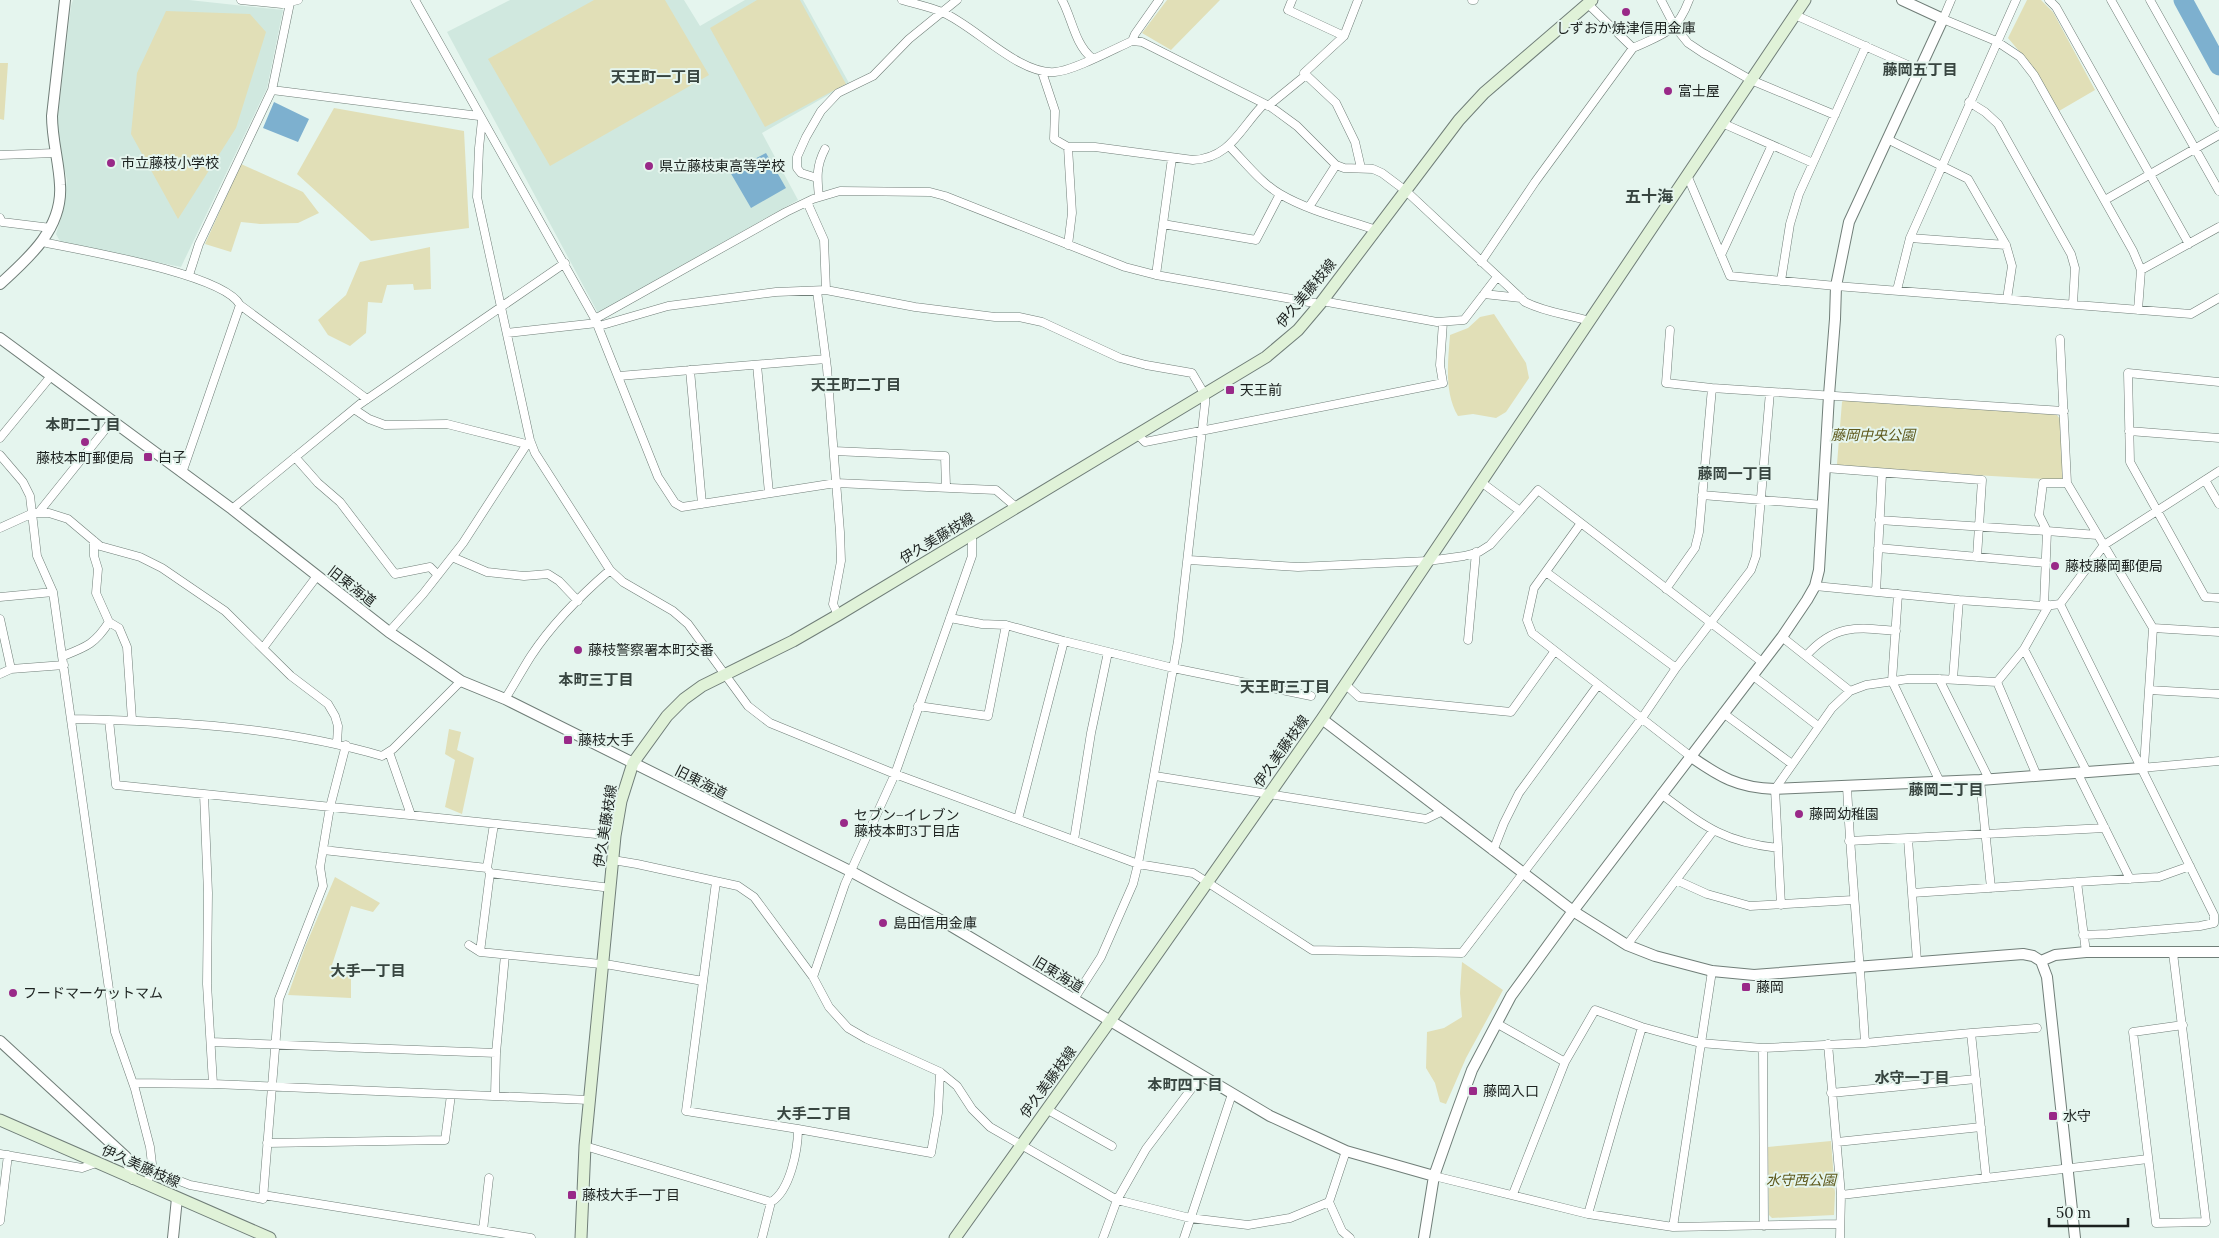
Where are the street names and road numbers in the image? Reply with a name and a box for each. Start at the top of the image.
street label: 伊久美藤枝線 [1272,255,1340,331]
street label: 伊久美藤枝線 [896,509,978,567]
street label: 旧東海道 [324,562,380,610]
street label: 伊久美藤枝線 [1250,711,1312,791]
street label: 旧東海道 [672,761,730,803]
street label: 伊久美藤枝線 [590,783,620,869]
street label: 旧東海道 [1029,952,1087,996]
street label: 伊久美藤枝線 [1016,1043,1080,1121]
street label: 伊久美藤枝線 [99,1141,183,1191]

